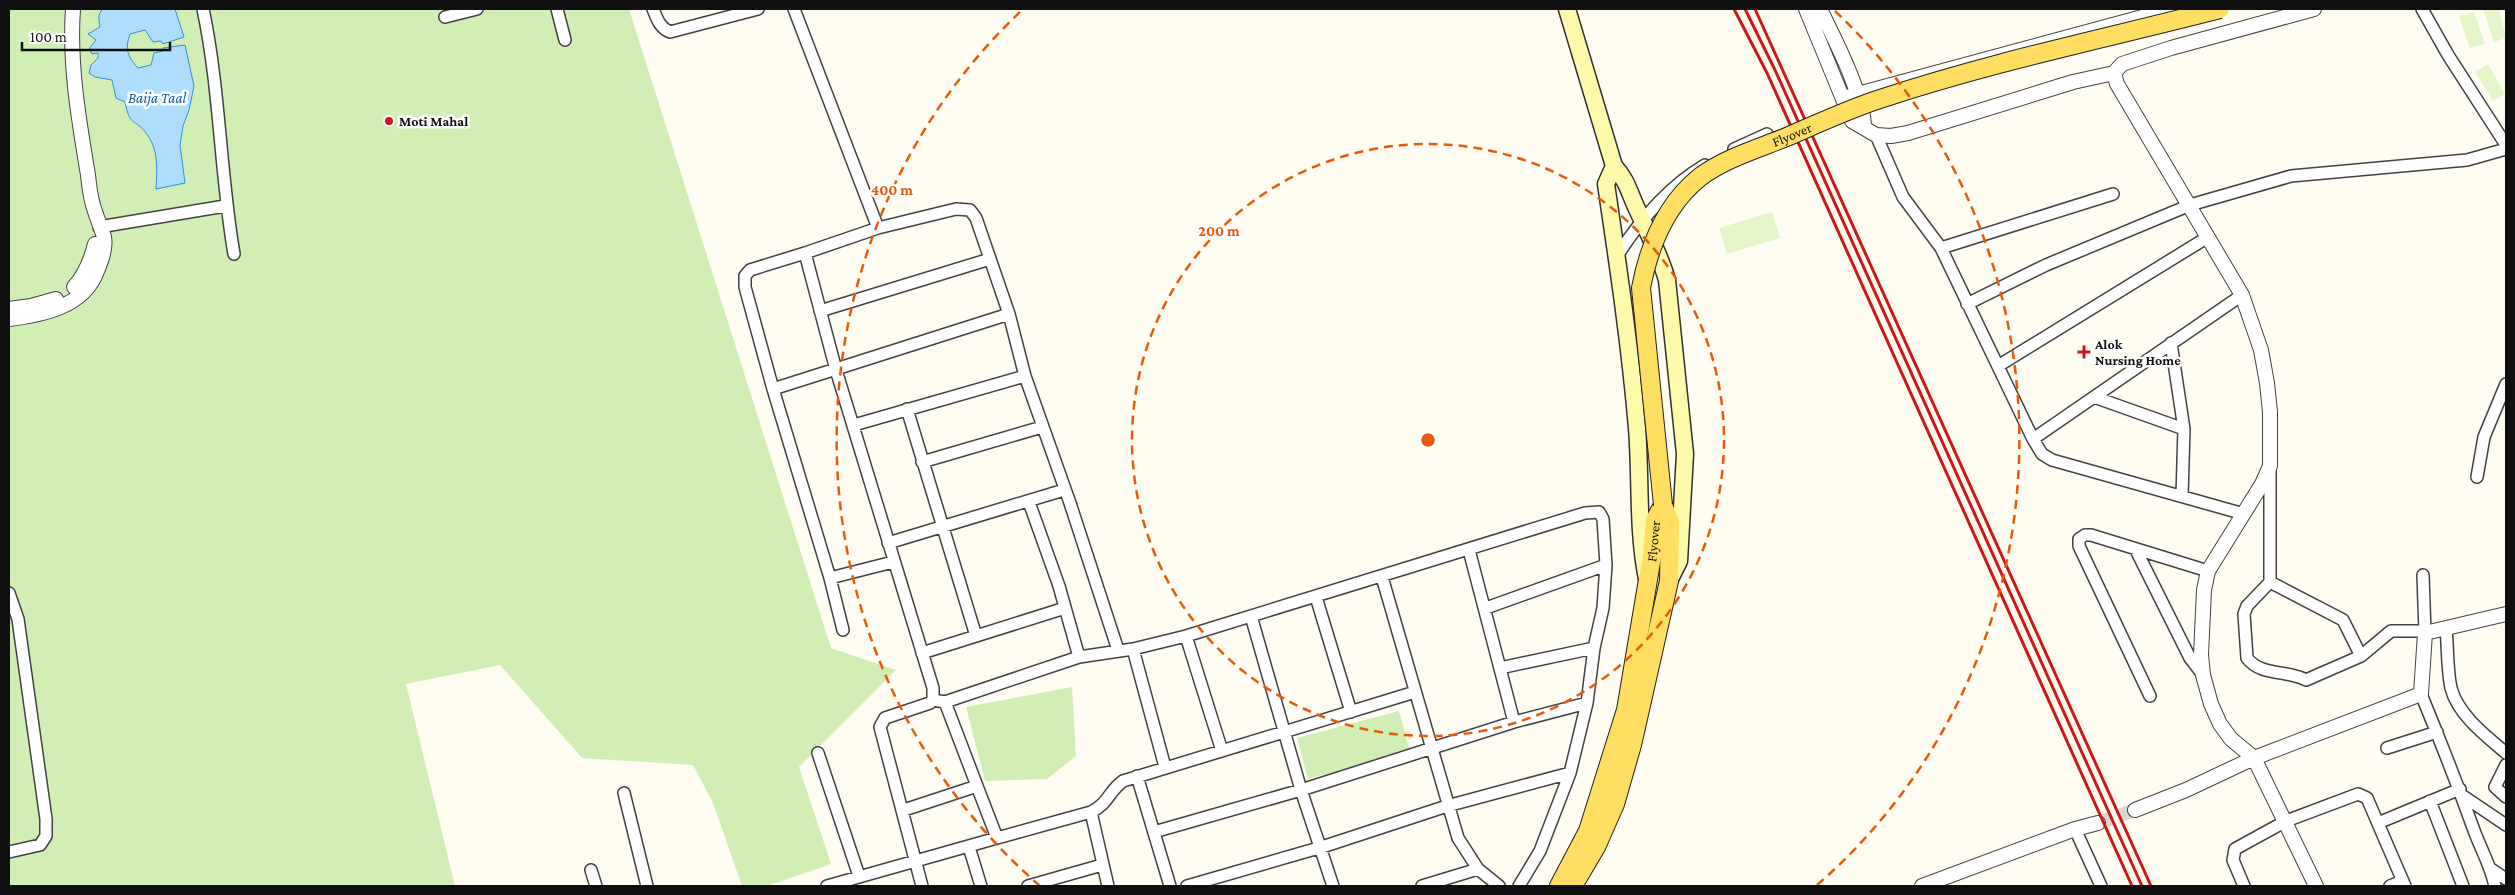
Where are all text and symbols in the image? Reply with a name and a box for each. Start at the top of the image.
scale bar [22,20,170,52]
text: 100 m [30,29,67,45]
water label: Baija Taal [128,90,186,107]
place label: Moti Mahal [399,113,468,129]
marker: Moti Mahal [383,115,395,127]
street label: Flyover [1770,119,1814,150]
text: 400 m [871,182,913,198]
text: 200 m [1198,223,1240,239]
place label: Alok Nursing Home [2094,336,2181,368]
marker: Alok Nursing Home [2077,345,2091,359]
centre of rings [1419,431,1437,449]
street label: Flyover [1643,520,1663,563]

